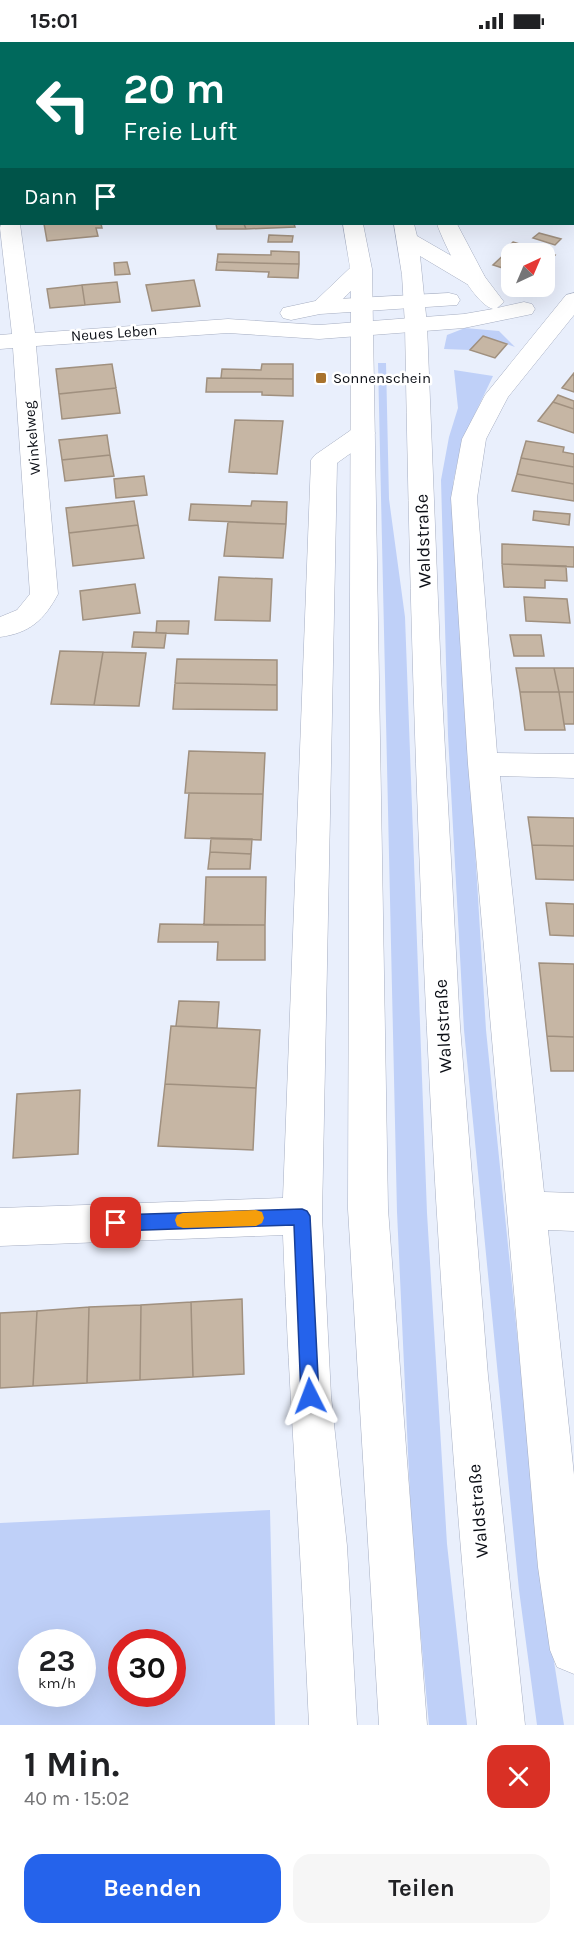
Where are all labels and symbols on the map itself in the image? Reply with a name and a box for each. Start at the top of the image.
north arrow [501,243,555,297]
street label: Neues Leben [70,321,158,345]
place label: Sonnenschein [333,369,431,387]
marker: Sonnenschein [314,371,328,385]
street label: Winkelweg [20,400,44,476]
street label: Waldstraße [410,494,436,588]
street label: Waldstraße [430,978,456,1074]
pin [90,1197,141,1248]
position arrow [278,1364,342,1428]
street label: Waldstraße [463,1463,493,1559]
speed limit sign: 30 [108,1629,186,1707]

